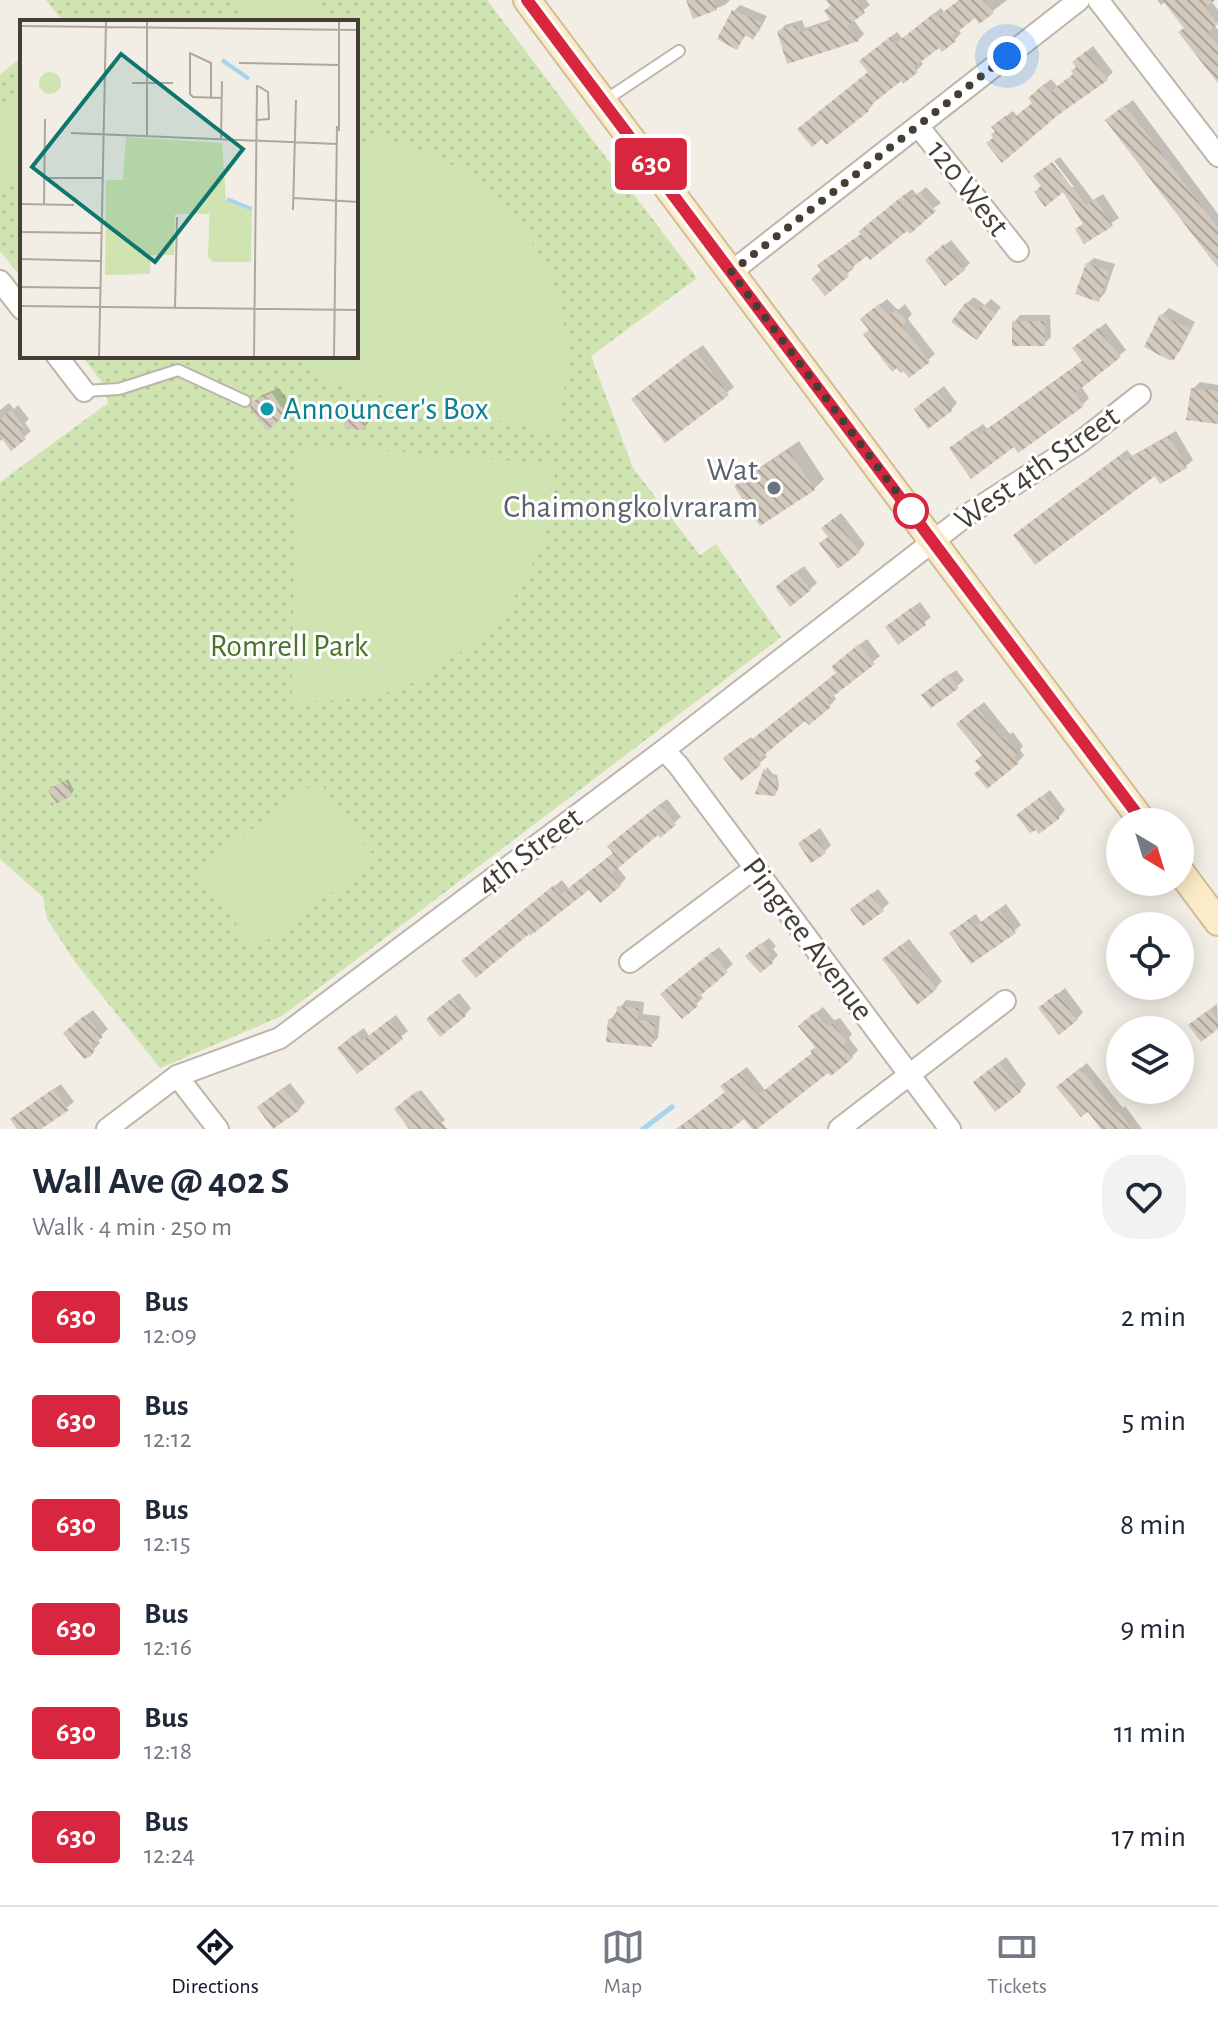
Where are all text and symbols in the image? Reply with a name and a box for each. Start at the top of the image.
inset map [20,20,358,358]
your location [987,36,1027,76]
street label: 120 West [921,134,1015,242]
line badge: 630 [605,138,697,190]
text: 630 [631,150,671,178]
place label: Announcer's Box [283,393,489,425]
marker: Announcer's Box [258,400,276,418]
street label: West 4th Street [949,400,1125,536]
place label: Wat Chaimongkolvraram [503,454,758,523]
marker: Wat Chaimongkolvraram [765,479,783,497]
unlabelled marker [894,494,928,528]
park label: Romrell Park [210,630,369,662]
street label: 4th Street [470,801,588,901]
north arrow [1106,808,1194,896]
map controls [1106,808,1194,1104]
street label: Pingree Avenue [737,852,879,1026]
button: locate [1106,912,1194,1000]
button: layers [1106,1016,1194,1104]
button: heart [1102,1155,1186,1239]
text: Wall Ave @ 402 S [32,1163,289,1201]
text: Walk · 4 min · 250 m [32,1214,232,1240]
text: Bus [144,1287,189,1317]
text: 2 min [1121,1302,1186,1332]
text: 630 [56,1303,96,1331]
text: 12:09 [144,1322,197,1348]
text: Bus [144,1391,189,1421]
text: 5 min [1122,1406,1186,1436]
text: 630 [56,1407,96,1435]
text: 12:12 [144,1426,192,1452]
text: Bus [144,1495,189,1525]
text: 8 min [1120,1510,1186,1540]
text: 630 [56,1511,96,1539]
text: 12:15 [144,1530,191,1556]
text: Bus [144,1599,189,1629]
text: 9 min [1120,1614,1186,1644]
text: 630 [56,1615,96,1643]
text: 12:16 [144,1634,192,1660]
text: Bus [144,1703,189,1733]
text: 11 min [1114,1718,1186,1748]
text: 630 [56,1719,96,1747]
text: 12:18 [144,1738,192,1764]
text: Bus [144,1807,189,1837]
text: 17 min [1111,1822,1186,1852]
text: 630 [56,1823,96,1851]
text: 12:24 [144,1842,195,1868]
tab: Directions [171,1925,259,1999]
tab: Map [601,1925,645,1999]
tab: Tickets [987,1925,1047,1999]

